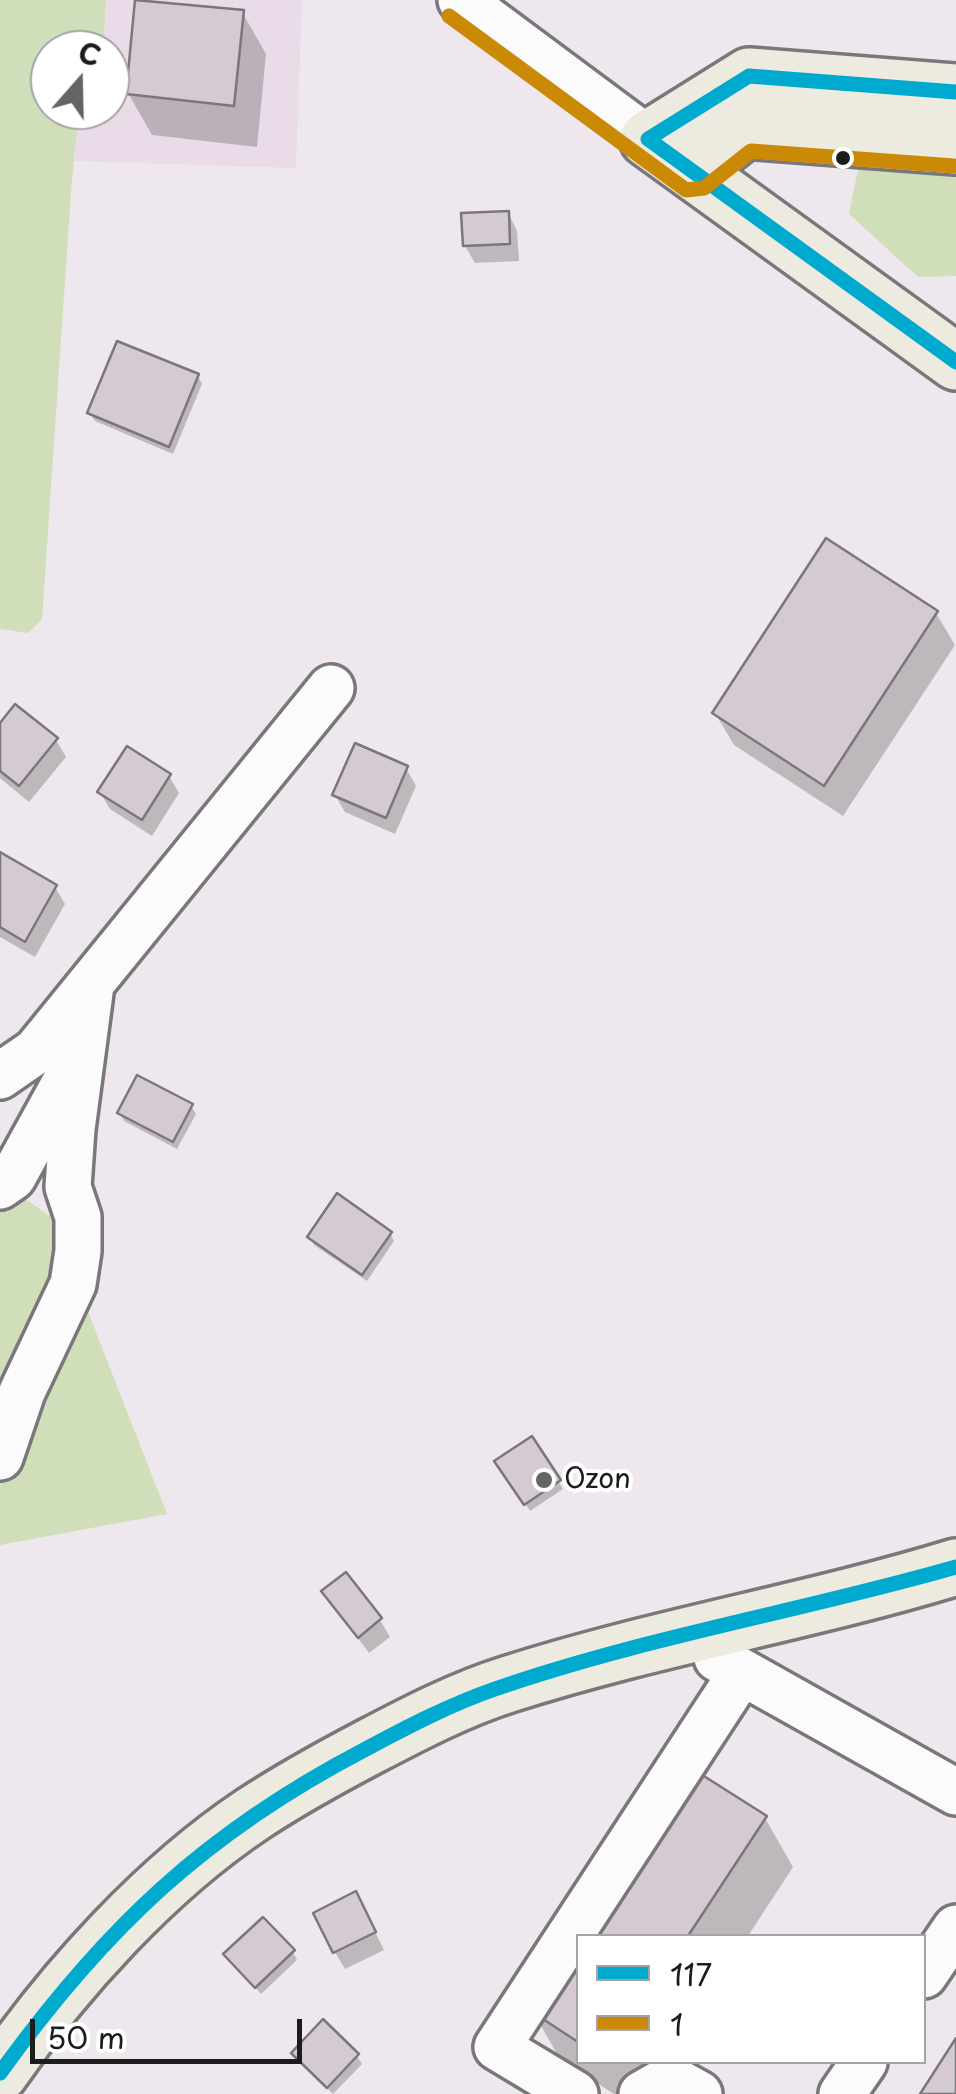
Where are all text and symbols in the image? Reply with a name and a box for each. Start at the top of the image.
text: С [72,29,107,77]
north arrow [30,30,130,130]
unlabelled marker [833,148,853,168]
place label: Ozon [564,1463,631,1497]
marker: Ozon [533,1469,555,1491]
legend [576,1934,926,2064]
text: 117 [670,1951,712,1996]
scale bar [35,1999,308,2061]
text: 1 [670,2001,683,2046]
text: 50 m [47,2014,125,2059]

